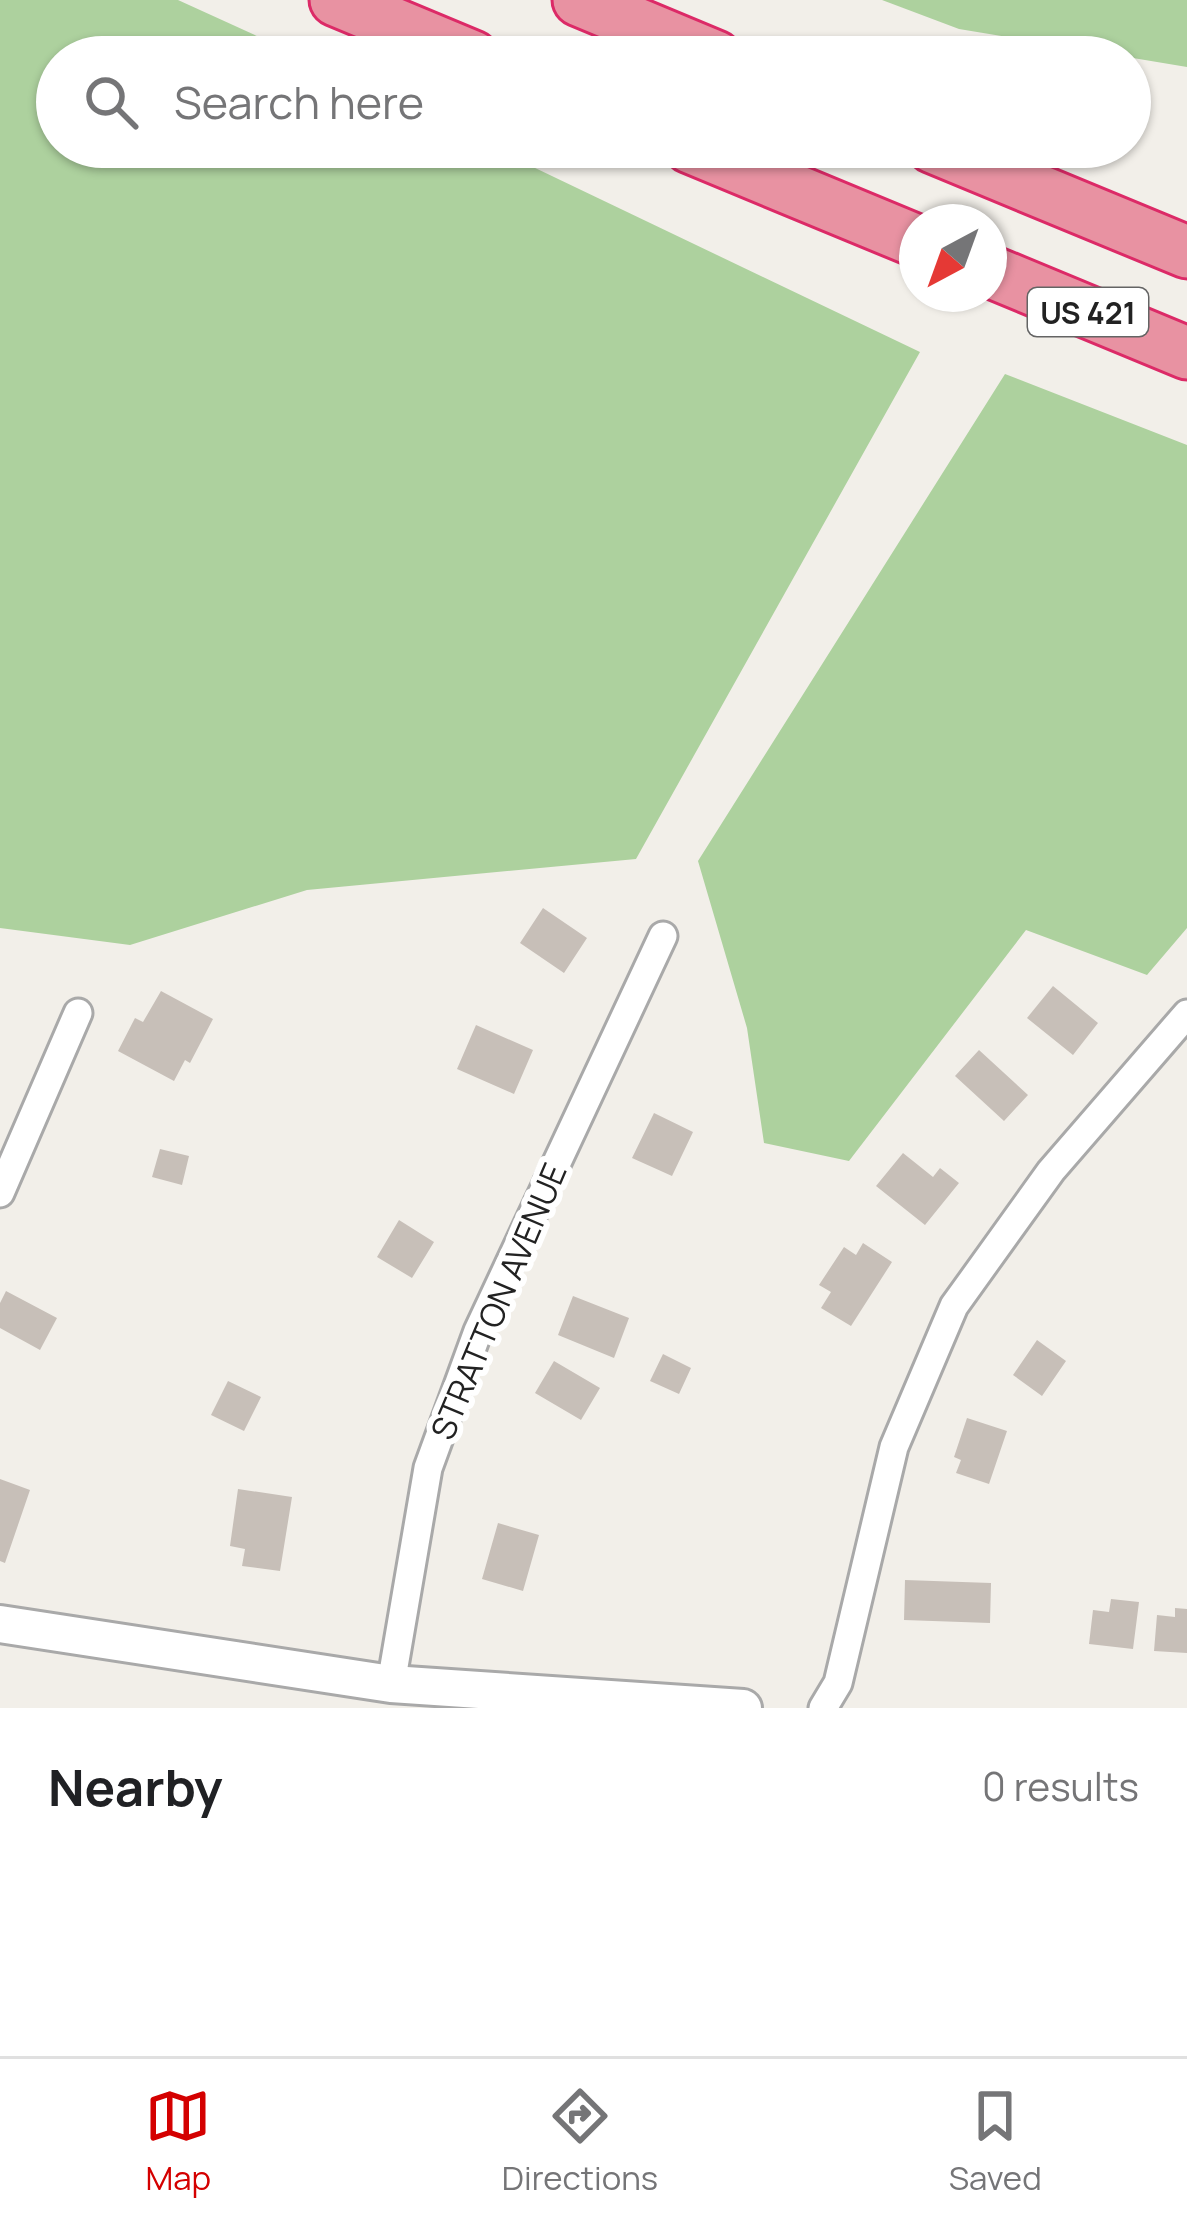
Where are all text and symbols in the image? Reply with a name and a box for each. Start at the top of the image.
search box [36,36,1151,168]
icon: search [78,69,144,135]
text: Search here [174,71,424,133]
north arrow [899,204,1007,312]
road number: US 421 [1028,288,1148,336]
street label: STRATTON AVENUE [419,1156,577,1446]
text: Nearby [48,1752,223,1821]
text: 0 results [982,1759,1139,1813]
tab: Map [145,2083,211,2200]
tab: Directions [502,2083,658,2200]
tab: Saved [949,2083,1042,2200]

